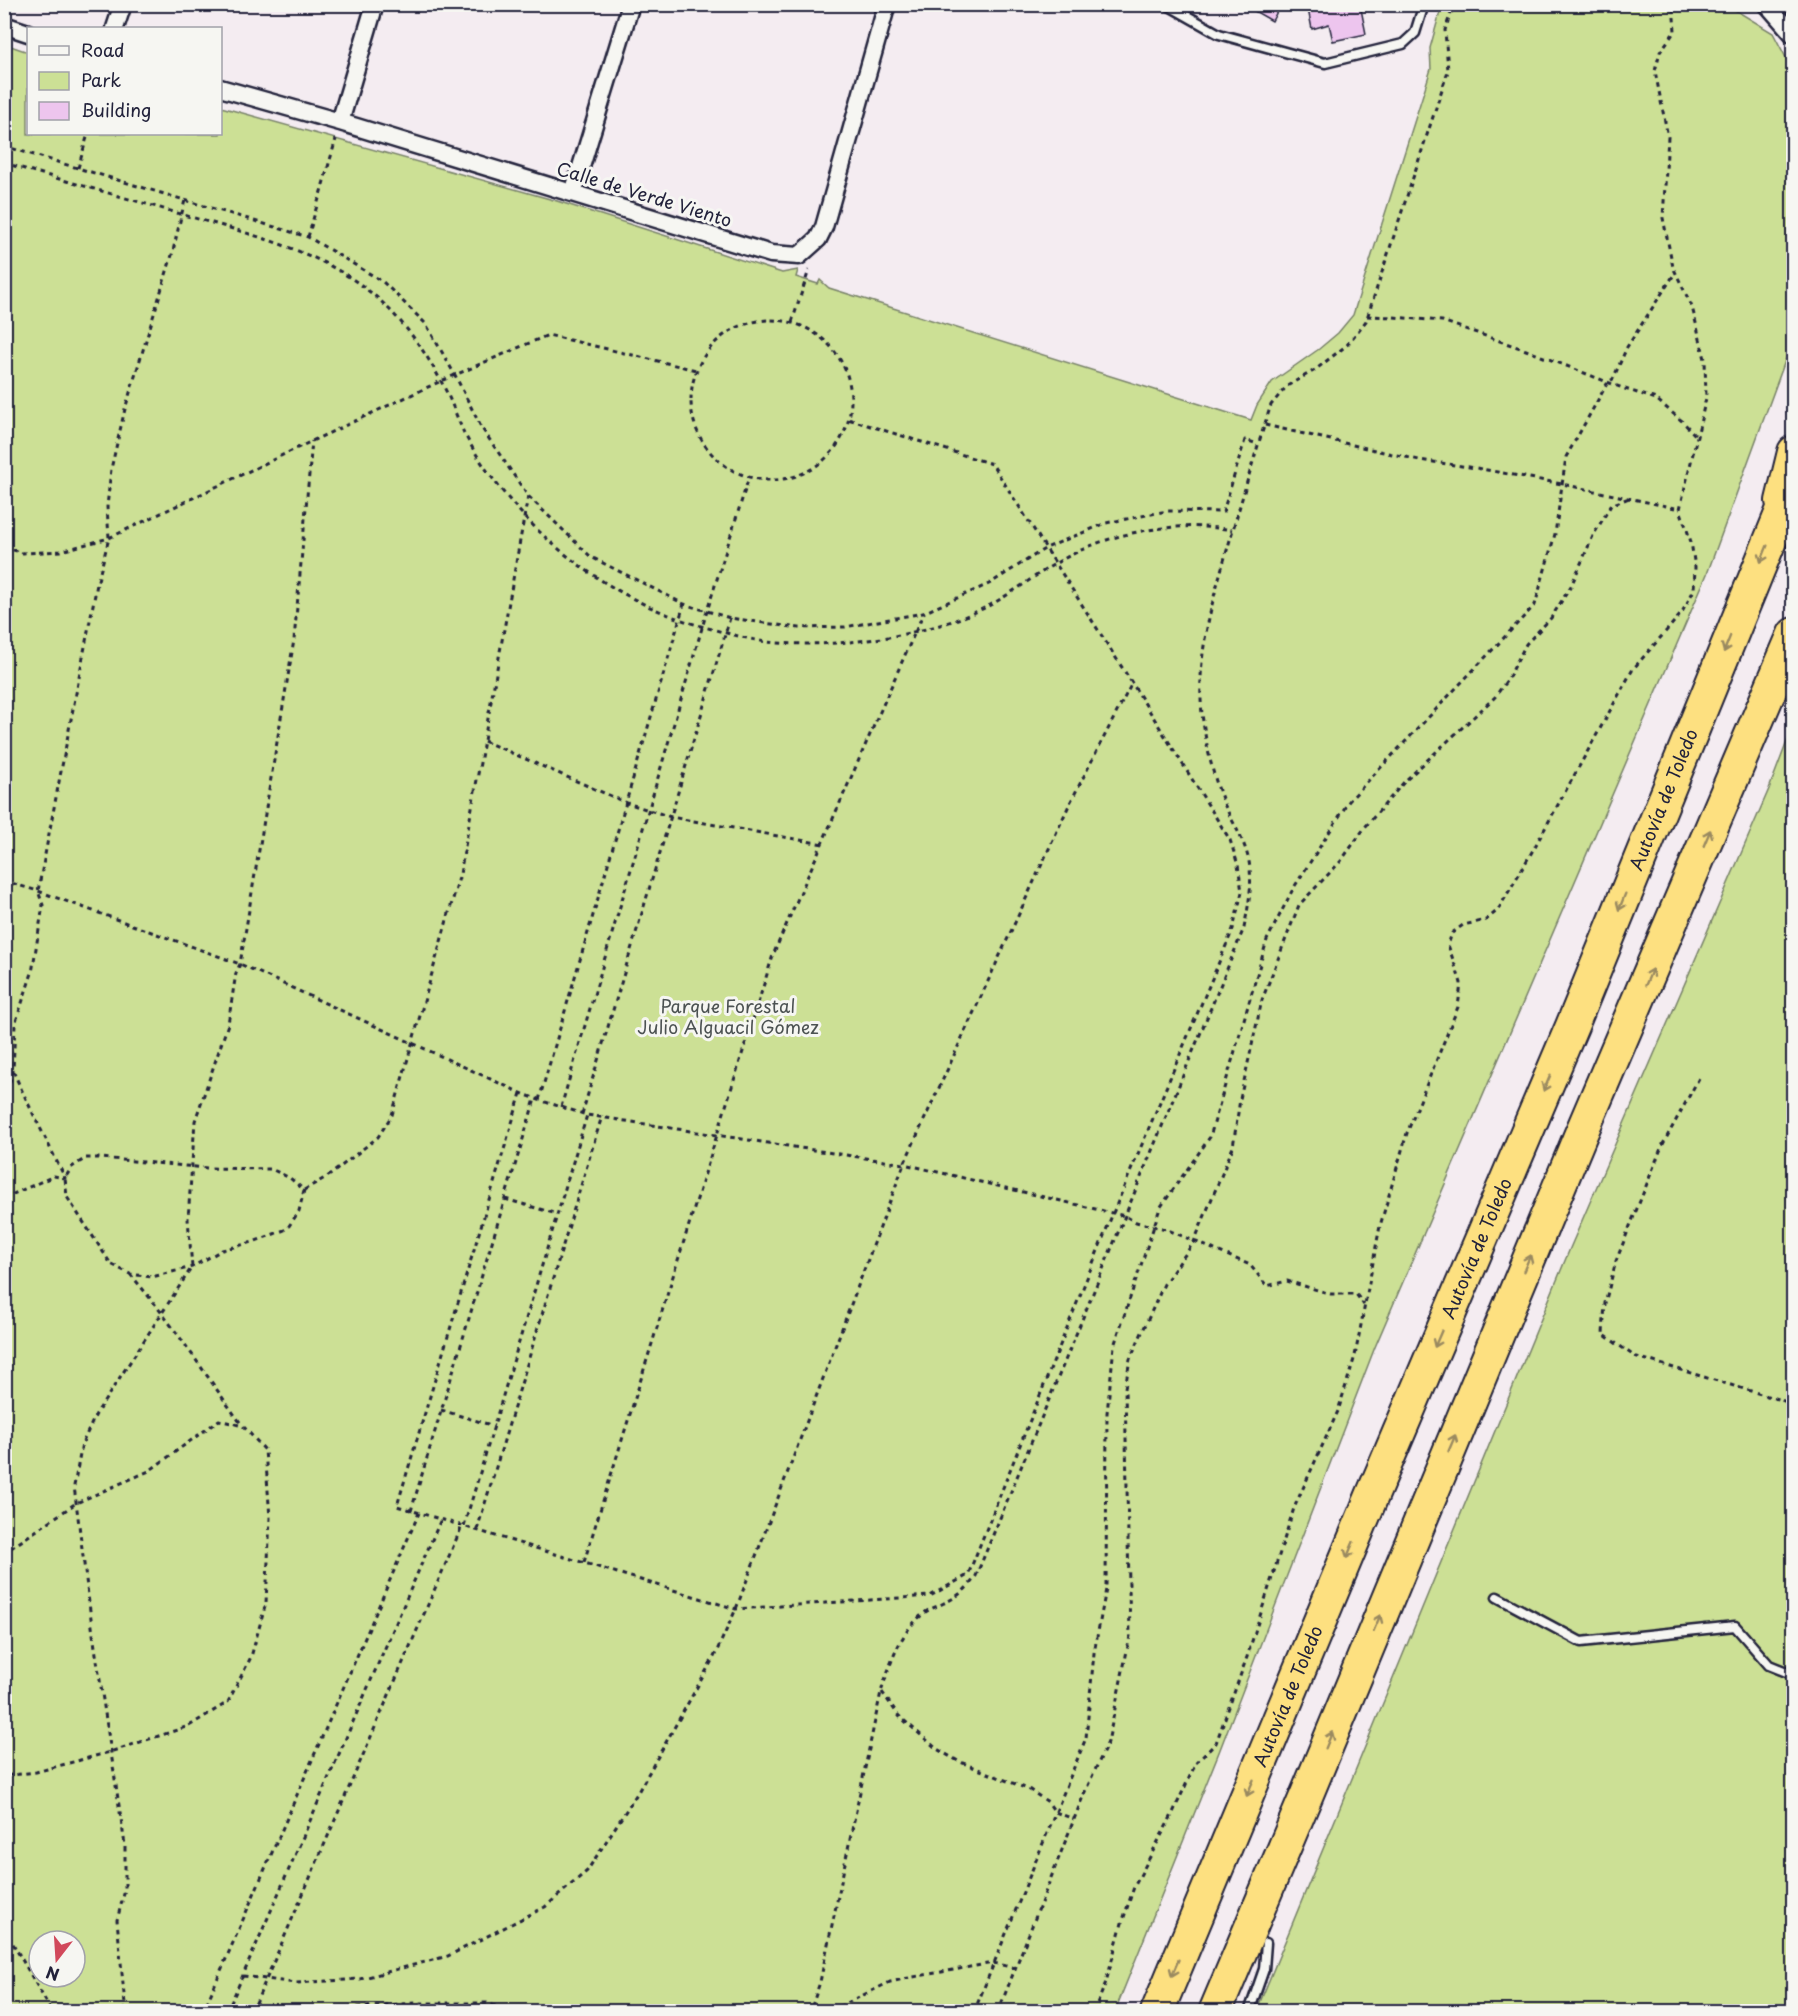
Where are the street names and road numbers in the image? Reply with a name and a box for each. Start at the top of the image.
street label: Calle de Verde Viento [554,154,735,233]
street label: Autovía de Toledo [1622,724,1704,874]
street label: Autovía de Toledo [1434,1173,1518,1323]
street label: Autovía de Toledo [1246,1621,1329,1771]

